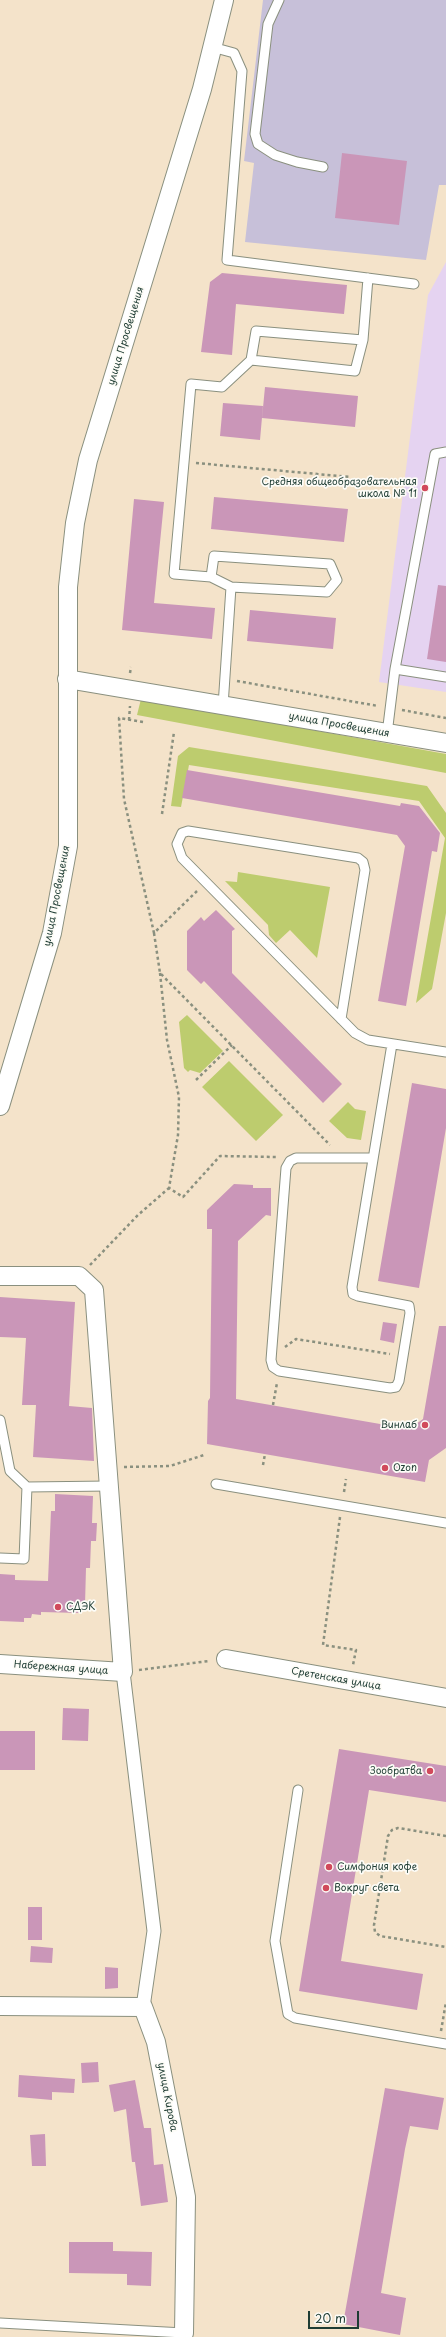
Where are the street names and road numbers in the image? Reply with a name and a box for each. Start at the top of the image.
street label: улица Просвещения [105,285,147,387]
street label: улица Просвещения [288,710,390,740]
street label: улица Просвещения [41,845,73,947]
street label: Набережная улица [13,1659,109,1677]
street label: Сретенская улица [290,1665,382,1693]
street label: улица Кирова [154,2062,180,2132]

